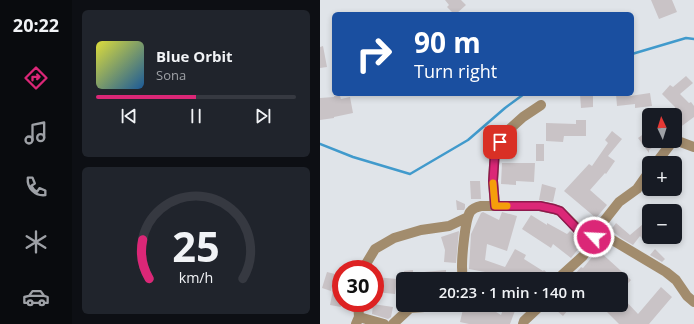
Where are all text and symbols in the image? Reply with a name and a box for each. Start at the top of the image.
text: 20:22 [13,13,59,37]
text: 90 m [414,23,481,61]
icon: right [348,28,400,80]
text: Blue Orbit [156,46,233,66]
text: Turn right [414,59,497,83]
icon: directions [22,64,50,92]
text: Sona [156,66,186,84]
icon: previous [118,105,140,127]
icon: pause [185,105,207,127]
icon: next [252,105,274,127]
north arrow [642,108,682,148]
map controls [642,108,682,244]
icon: music [22,119,50,147]
pin [483,125,517,159]
icon: arrive [489,131,511,153]
button: + [642,156,682,196]
icon: phone [22,173,50,201]
button: − [642,204,682,244]
position arrow [573,216,615,258]
text: 25 [172,217,220,273]
icon: climate [22,228,50,256]
speed limit sign: 30 [332,260,384,312]
text: km/h [179,267,213,286]
text: 20:23 · 1 min · 140 m [439,282,585,302]
icon: car [22,283,50,311]

